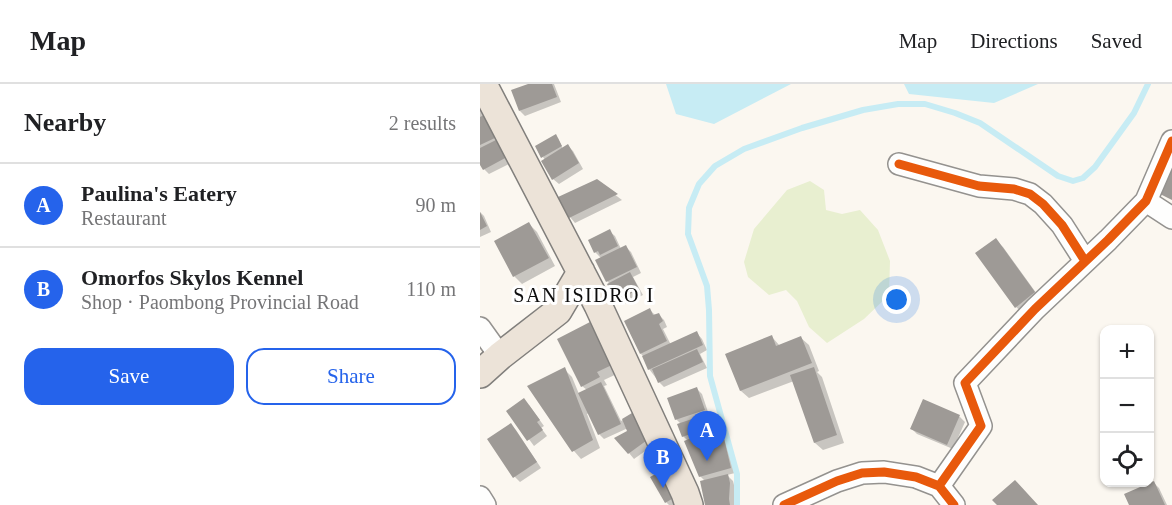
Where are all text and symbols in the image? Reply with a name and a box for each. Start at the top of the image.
text: Map [30,25,86,56]
text: Map [899,29,937,53]
text: Directions [970,29,1058,53]
text: Saved [1091,29,1142,53]
text: Nearby [24,108,106,137]
text: 2 results [389,112,456,134]
text: Paulina's Eatery [81,181,237,206]
text: A [36,194,51,216]
text: 90 m [415,194,456,216]
text: Restaurant [81,207,167,229]
text: Omorfos Skylos Kennel [81,265,303,290]
text: B [37,278,50,300]
text: 110 m [406,278,456,300]
district label: SAN ISIDRO I [513,284,655,306]
your location [882,285,911,314]
text: Shop · Paombong Provincial Road [81,291,359,313]
map controls [1100,325,1154,487]
button: + [1100,325,1154,379]
button: Save [24,348,234,405]
button: Share [246,348,456,405]
button: − [1100,379,1154,433]
pin: A [688,412,726,461]
button: locate [1100,433,1154,487]
pin: B [644,438,682,488]

